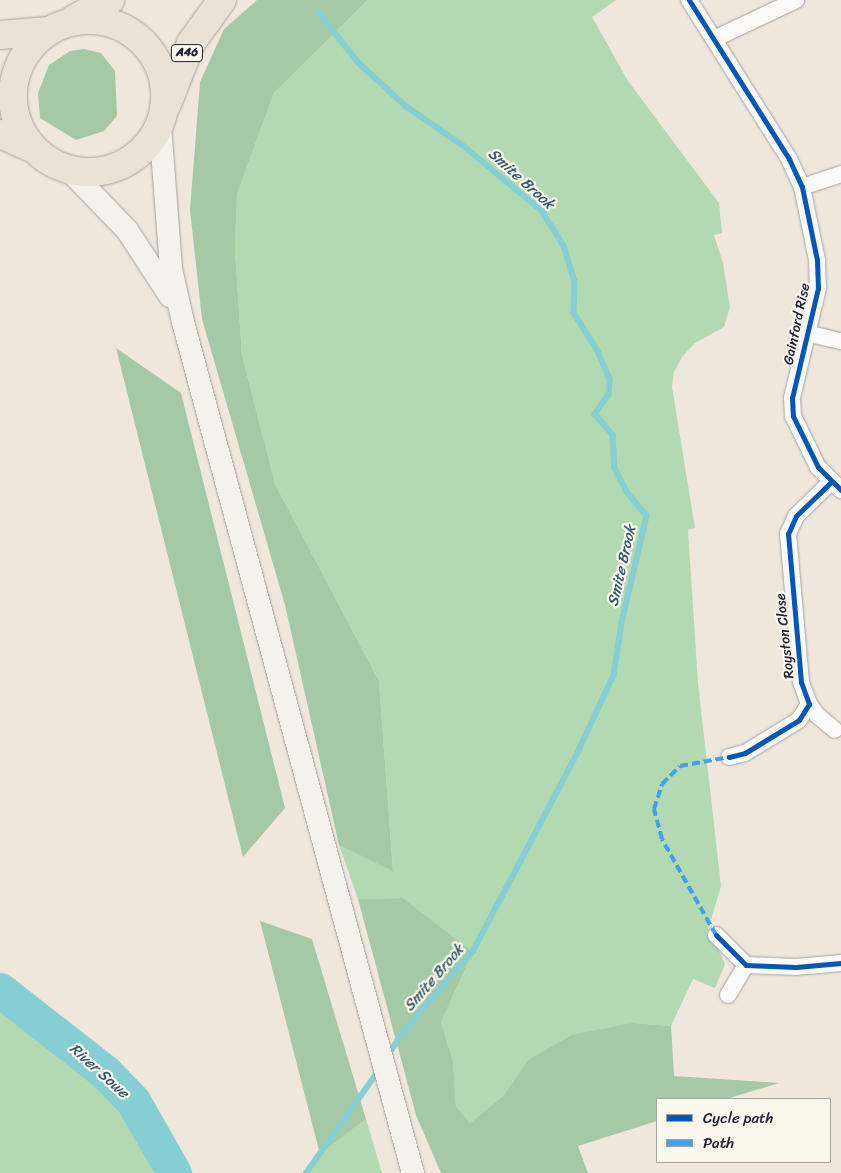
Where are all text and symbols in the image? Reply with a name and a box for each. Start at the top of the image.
road number: A46 [171,44,203,62]
water label: Smite Brook [484,145,558,213]
street label: Gainford Rise [780,282,814,366]
water label: Smite Brook [604,524,640,608]
street label: Royston Close [772,592,798,680]
water label: Smite Brook [400,941,468,1015]
water label: River Sowe [66,1040,132,1102]
legend [656,1098,831,1163]
text: Cycle path [703,1105,773,1131]
text: Path [703,1130,734,1156]

